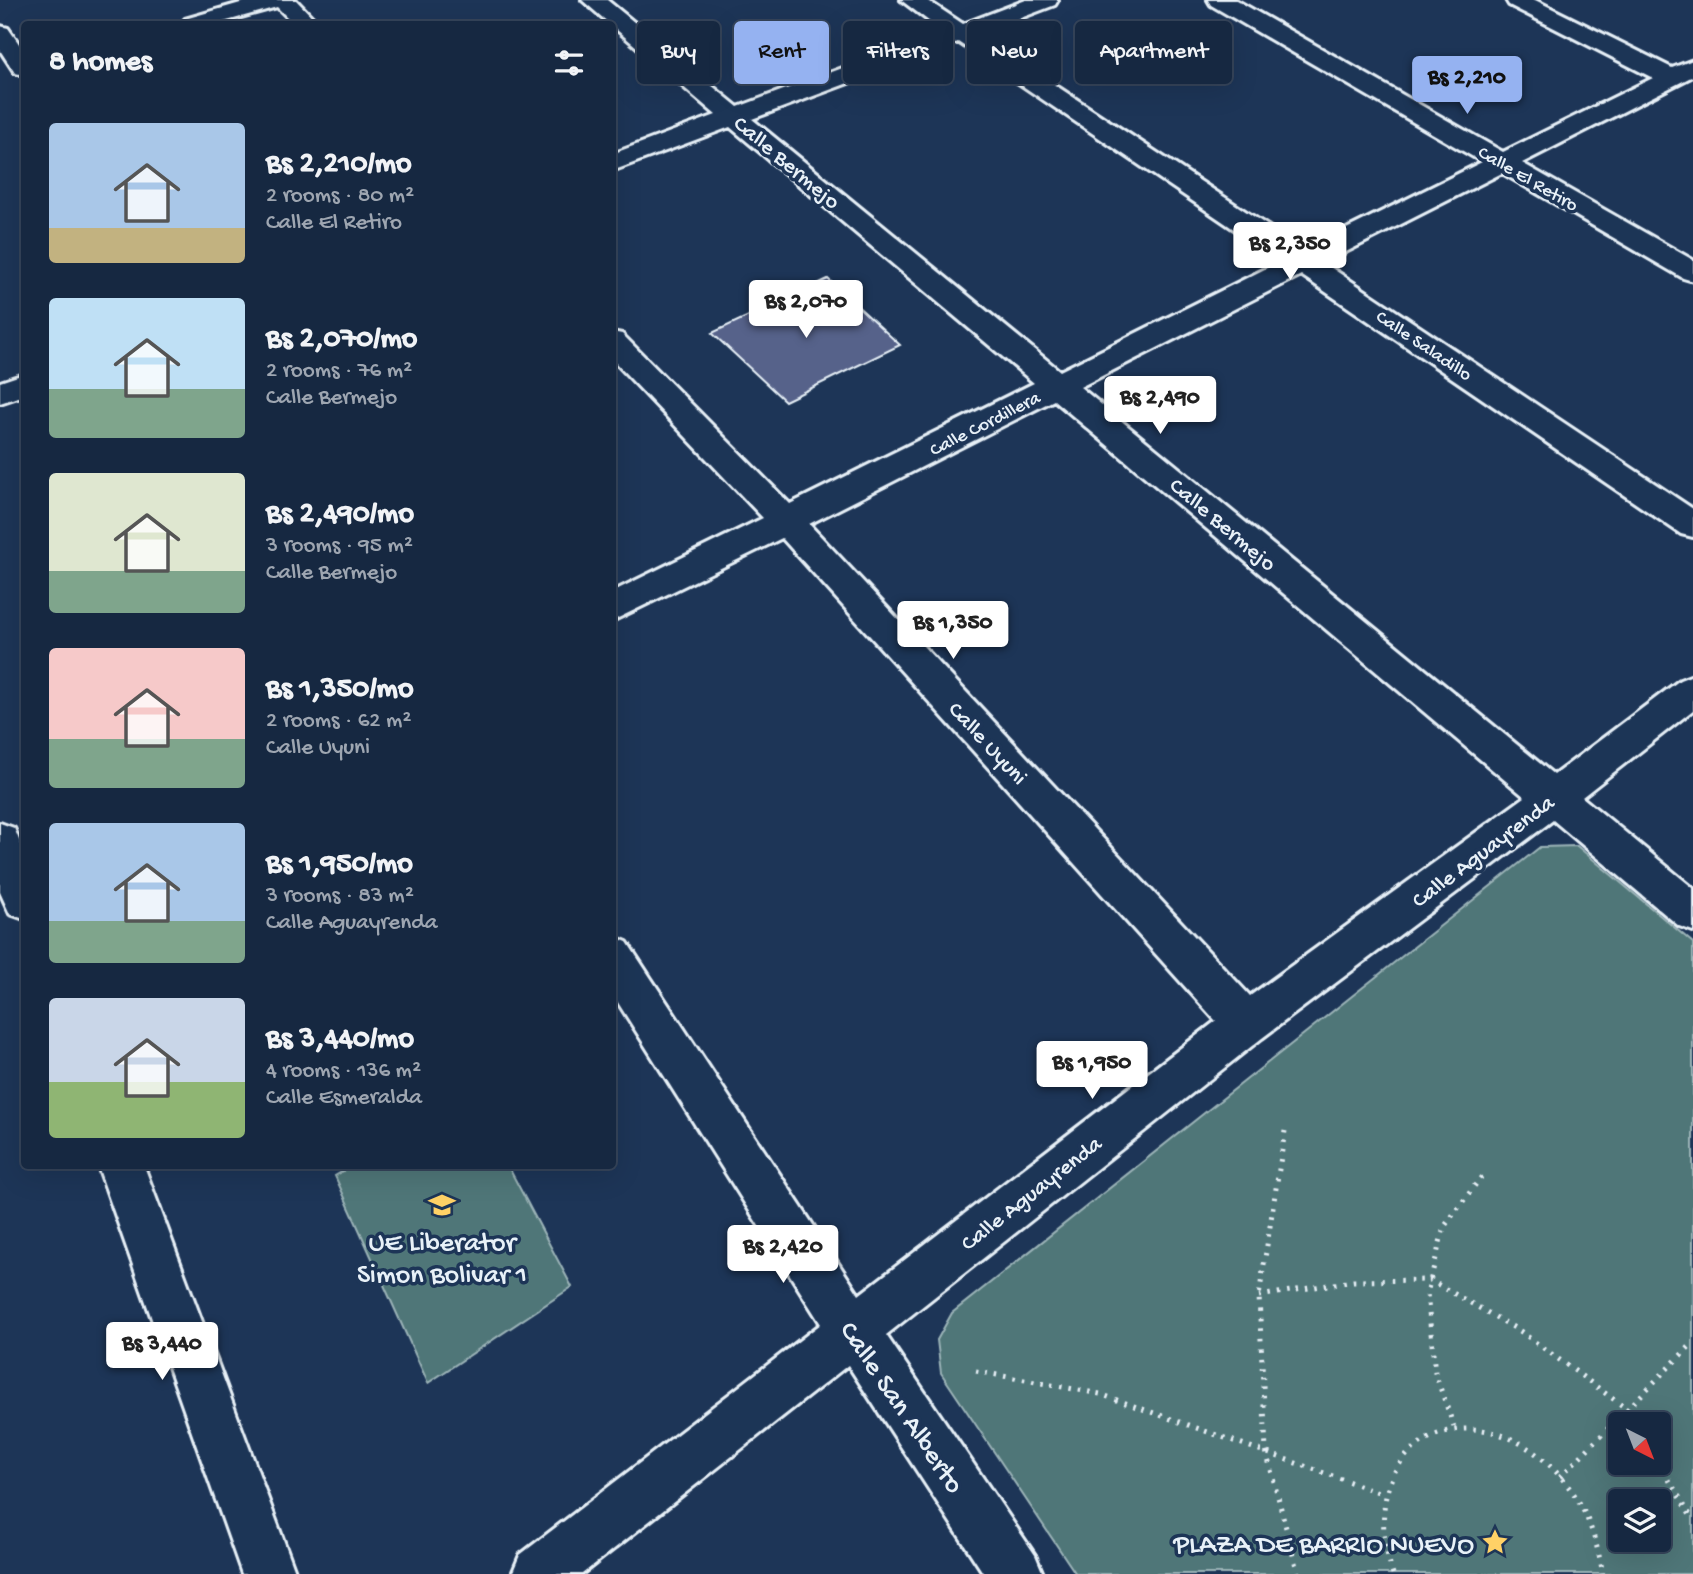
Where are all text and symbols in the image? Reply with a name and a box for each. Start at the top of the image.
chip: Buy [637,21,720,84]
chip: Rent [734,21,829,84]
chip: Filters [843,21,953,84]
chip: New [967,21,1061,84]
chip: Apartment [1075,21,1232,84]
icon: filters [550,44,588,82]
text: 8 homes [49,46,152,81]
pin: Bs 2,210 [1395,57,1539,116]
text: Bs 2,210 [1428,65,1506,92]
street label: Calle Bermejo [727,111,845,216]
street label: Calle El Retiro [1473,142,1582,218]
text: Bs 2,210/mo [266,148,412,183]
icon: home [105,151,189,235]
text: 2 rooms · 80 m² [266,183,414,210]
text: Calle El Retiro [266,210,402,237]
pin: Bs 2,350 [1218,222,1362,282]
text: Bs 2,350 [1249,231,1331,258]
pin: Bs 2,070 [734,280,878,340]
text: Bs 2,070 [765,289,847,316]
street label: Calle Saladillo [1371,306,1476,388]
text: Bs 2,070/mo [266,323,417,358]
icon: home [105,326,189,410]
text: 2 rooms · 76 m² [266,358,412,385]
pin: Bs 2,490 [1088,376,1232,436]
text: Calle Bermejo [266,385,397,412]
text: Bs 2,490 [1120,385,1200,412]
street label: Calle Cordillera [926,387,1046,463]
street label: Calle Bermejo [1163,473,1281,578]
text: Bs 2,490/mo [266,498,414,533]
icon: home [105,501,189,585]
text: 3 rooms · 95 m² [266,533,413,560]
text: Calle Bermejo [266,560,397,587]
pin: Bs 1,350 [881,602,1025,661]
text: Bs 1,350 [913,610,993,637]
text: Bs 1,350/mo [266,673,413,708]
icon: home [105,676,189,760]
street label: Calle Uyuni [941,697,1032,792]
text: 2 rooms · 62 m² [266,708,411,735]
text: Calle Uyuni [266,735,370,762]
street label: Calle Aguayrenda [1408,790,1562,915]
text: Bs 1,950/mo [266,848,413,883]
icon: home [105,851,189,935]
text: 3 rooms · 83 m² [266,883,414,910]
text: Calle Aguayrenda [266,910,437,937]
text: Bs 3,440/mo [266,1023,414,1058]
icon: home [105,1026,189,1110]
pin: Bs 1,950 [1020,1042,1164,1101]
text: Bs 1,950 [1053,1050,1131,1077]
text: 4 rooms · 136 m² [266,1058,421,1085]
text: Calle Esmeralda [266,1085,422,1112]
street label: Calle Aguayrenda [956,1131,1109,1258]
school or university icon: UE Liberator Simon Bolivar 1 [427,1190,457,1220]
pin: Bs 2,420 [711,1226,855,1285]
place label: UE Liberator Simon Bolivar 1 [357,1228,527,1293]
text: Bs 2,420 [743,1234,823,1261]
street label: Calle San Alberto [831,1316,970,1501]
pin: Bs 3,440 [90,1322,234,1382]
text: Bs 3,440 [122,1331,202,1358]
north arrow [1608,1412,1671,1475]
map controls [1608,1412,1671,1552]
button: layers [1608,1489,1671,1552]
place icon: PLAZA DE BARRIO NUEVO [1480,1527,1510,1557]
place label: PLAZA DE BARRIO NUEVO [1172,1530,1474,1563]

